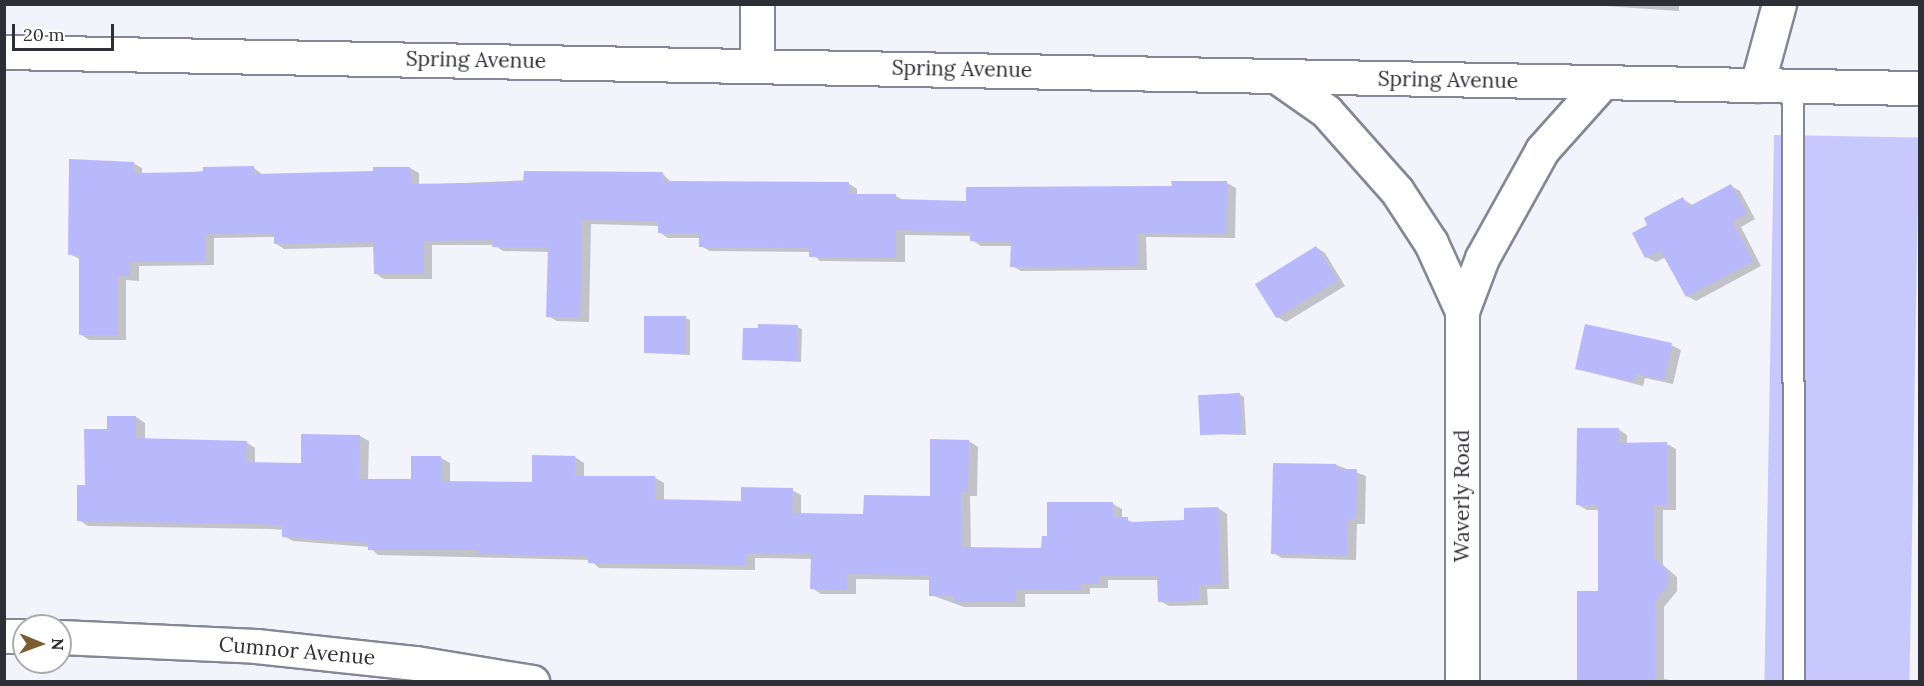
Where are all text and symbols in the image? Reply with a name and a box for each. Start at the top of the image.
scale bar [15,12,117,50]
text: 20 m [23,23,65,46]
street label: Spring Avenue [406,46,546,74]
street label: Spring Avenue [892,55,1032,83]
street label: Spring Avenue [1378,66,1518,94]
street label: Waverly Road [1449,430,1475,562]
north arrow [12,614,72,674]
street label: Cumnor Avenue [218,632,376,670]
text: N [48,638,68,651]

